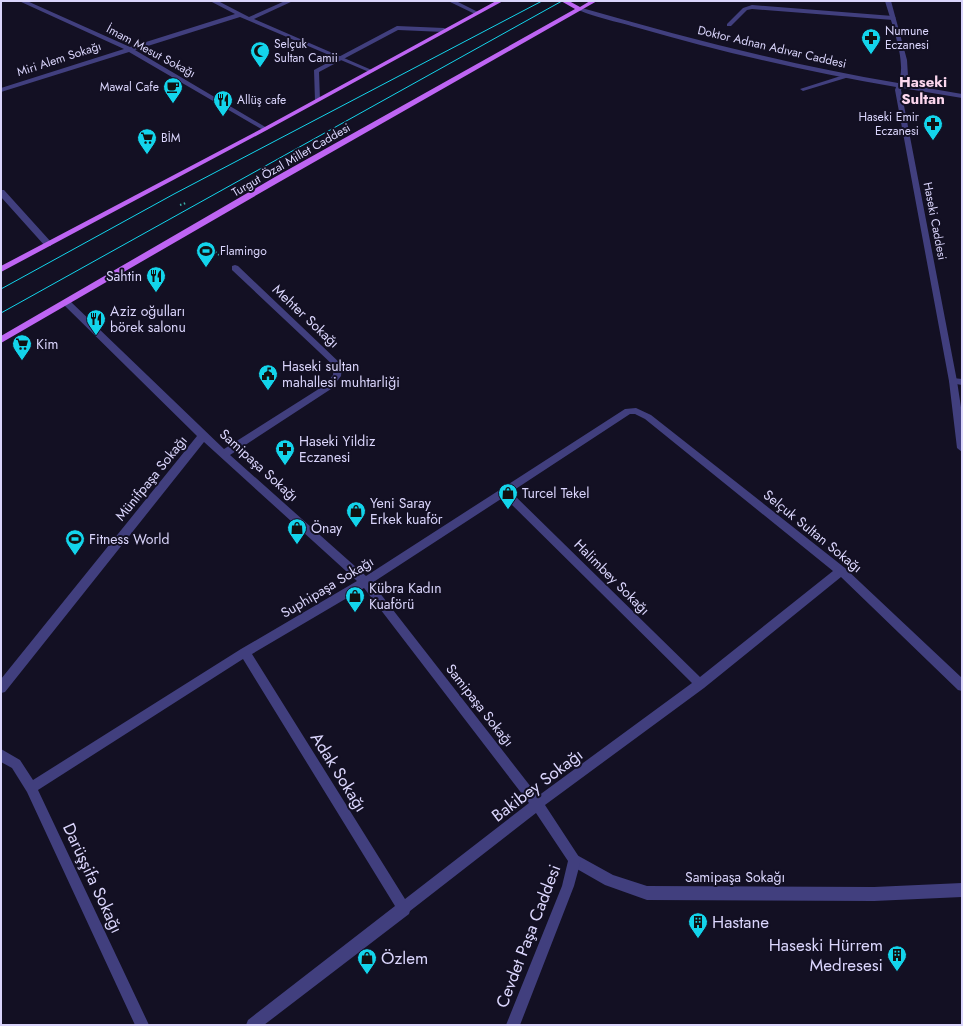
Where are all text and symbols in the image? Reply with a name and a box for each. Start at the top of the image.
street label: İmam Mesut Sokağı [103,20,199,82]
street label: Doktor Adnan Adıvar Caddesi [696,21,848,73]
place label: Numune Eczanesi [885,22,929,54]
pharmacy icon: Numune Eczanesi [860,27,882,55]
place label: Selçuk Sultan Camii [274,35,338,67]
street label: Miri Alem Sokağı [15,37,103,81]
mosque icon: Selçuk Sultan Camii [249,40,271,68]
district label: Haseki Sultan [899,71,947,110]
cafe icon: Mawal Cafe [162,76,184,104]
place label: Mawal Cafe [100,78,159,96]
restaurant icon: Allüş cafe [212,89,234,117]
place label: Allüş cafe [237,91,286,109]
place label: Haseki Emir Eczanesi [858,108,920,140]
pharmacy icon: Haseki Emir Eczanesi [922,113,944,141]
street label: Turgut Özal Millet Caddesi [228,119,354,201]
supermarket icon: BİM [136,127,158,155]
place label: BİM [161,129,181,147]
street label: Haseki Caddesi [919,180,951,262]
sports icon: Flamingo [195,240,217,268]
place label: Flamingo [220,242,267,260]
restaurant icon: Sahtin [145,265,167,293]
place label: Sahtin [106,266,142,286]
street label: Mehter Sokağı [268,280,344,352]
place label: Aziz oğulları börek salonu [110,301,186,337]
restaurant icon: Aziz oğulları börek salonu [85,308,107,336]
supermarket icon: Kim [11,333,33,361]
place label: Kim [36,334,58,354]
place label: Haseki sultan mahallesi muhtarliği [282,356,400,392]
public building icon: Haseki sultan mahallesi muhtarliği [257,363,279,391]
street label: Samipaşa Sokağı [215,424,303,506]
street label: Münifpaşa Sokağı [110,431,192,525]
place label: Haseki Yildiz Eczanesi [299,431,376,467]
pharmacy icon: Haseki Yildiz Eczanesi [274,438,296,466]
shop icon: Turcel Tekel [497,482,519,510]
place label: Turcel Tekel [522,483,589,503]
street label: Selçuk Sultan Sokağı [759,485,867,577]
place label: Yeni Saray Erkek kuaför [370,493,443,529]
shop icon: Yeni Saray Erkek kuaför [345,500,367,528]
shop icon: Önay [286,517,308,545]
place label: Önay [311,518,343,538]
sports icon: Fitness World [64,528,86,556]
place label: Fitness World [89,529,169,549]
street label: Halimbey Sokağı [570,535,654,619]
street label: Suphipaşa Sokağı [277,551,377,623]
place label: Kübra Kadın Kuaförü [369,578,442,614]
shop icon: Kübra Kadın Kuaförü [344,585,366,613]
street label: Samipaşa Sokağı [441,659,519,751]
street label: Adak Sokağı [305,727,373,817]
street label: Bakibey Sokağı [486,743,588,827]
street label: Darüşşifa Sokağı [57,819,129,937]
street label: Cevdet Paşa Caddesi [490,861,566,1011]
street label: Samipaşa Sokağı [685,867,785,887]
place label: Hastane [712,910,769,934]
building icon: Hastane [687,911,709,939]
place label: Haseski Hürrem Medresesi [769,933,883,977]
building icon: Haseski Hürrem Medresesi [886,944,908,972]
place label: Özlem [381,946,428,970]
shop icon: Özlem [356,947,378,975]

